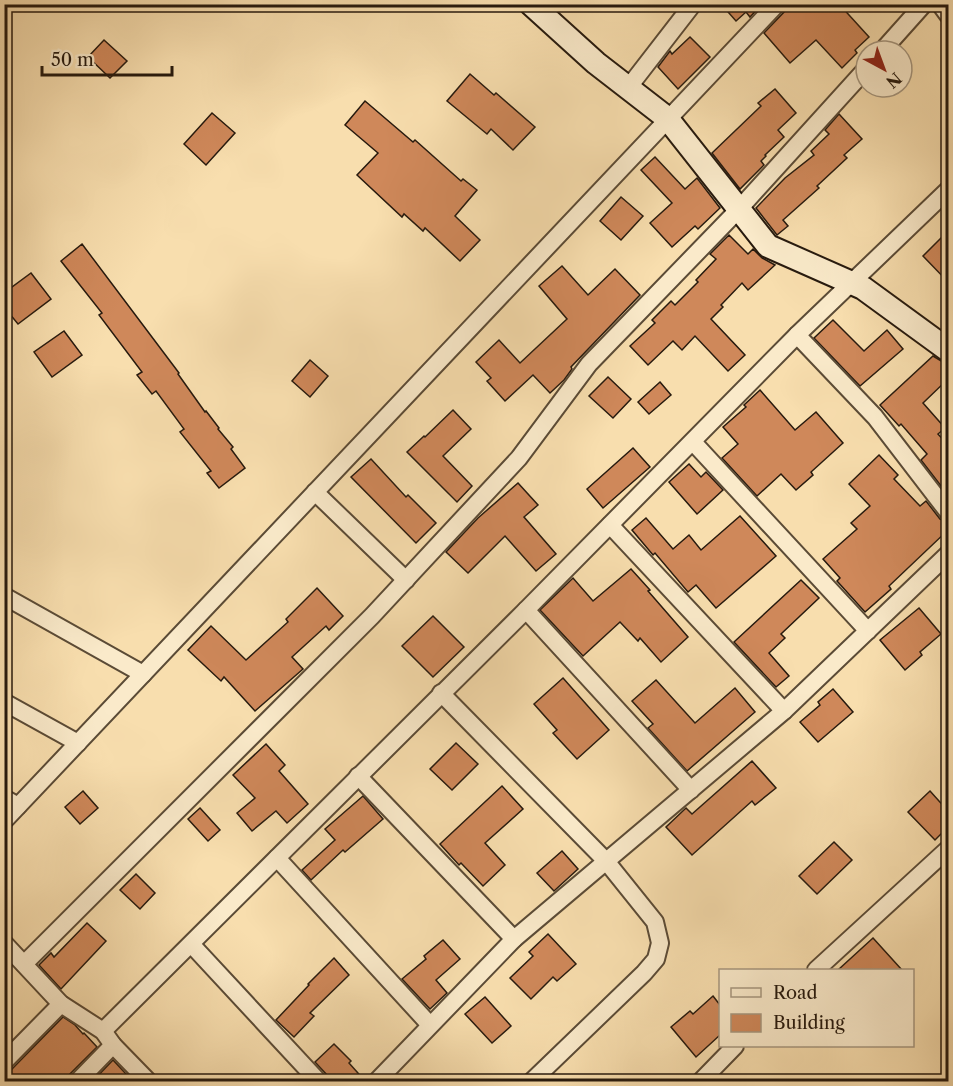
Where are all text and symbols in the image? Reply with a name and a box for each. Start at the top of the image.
scale bar [42,39,172,77]
north arrow [854,39,914,99]
text: 50 m [51,49,94,71]
text: N [882,68,906,92]
legend [719,969,914,1047]
text: Road [773,982,818,1004]
text: Building [773,1012,845,1034]

